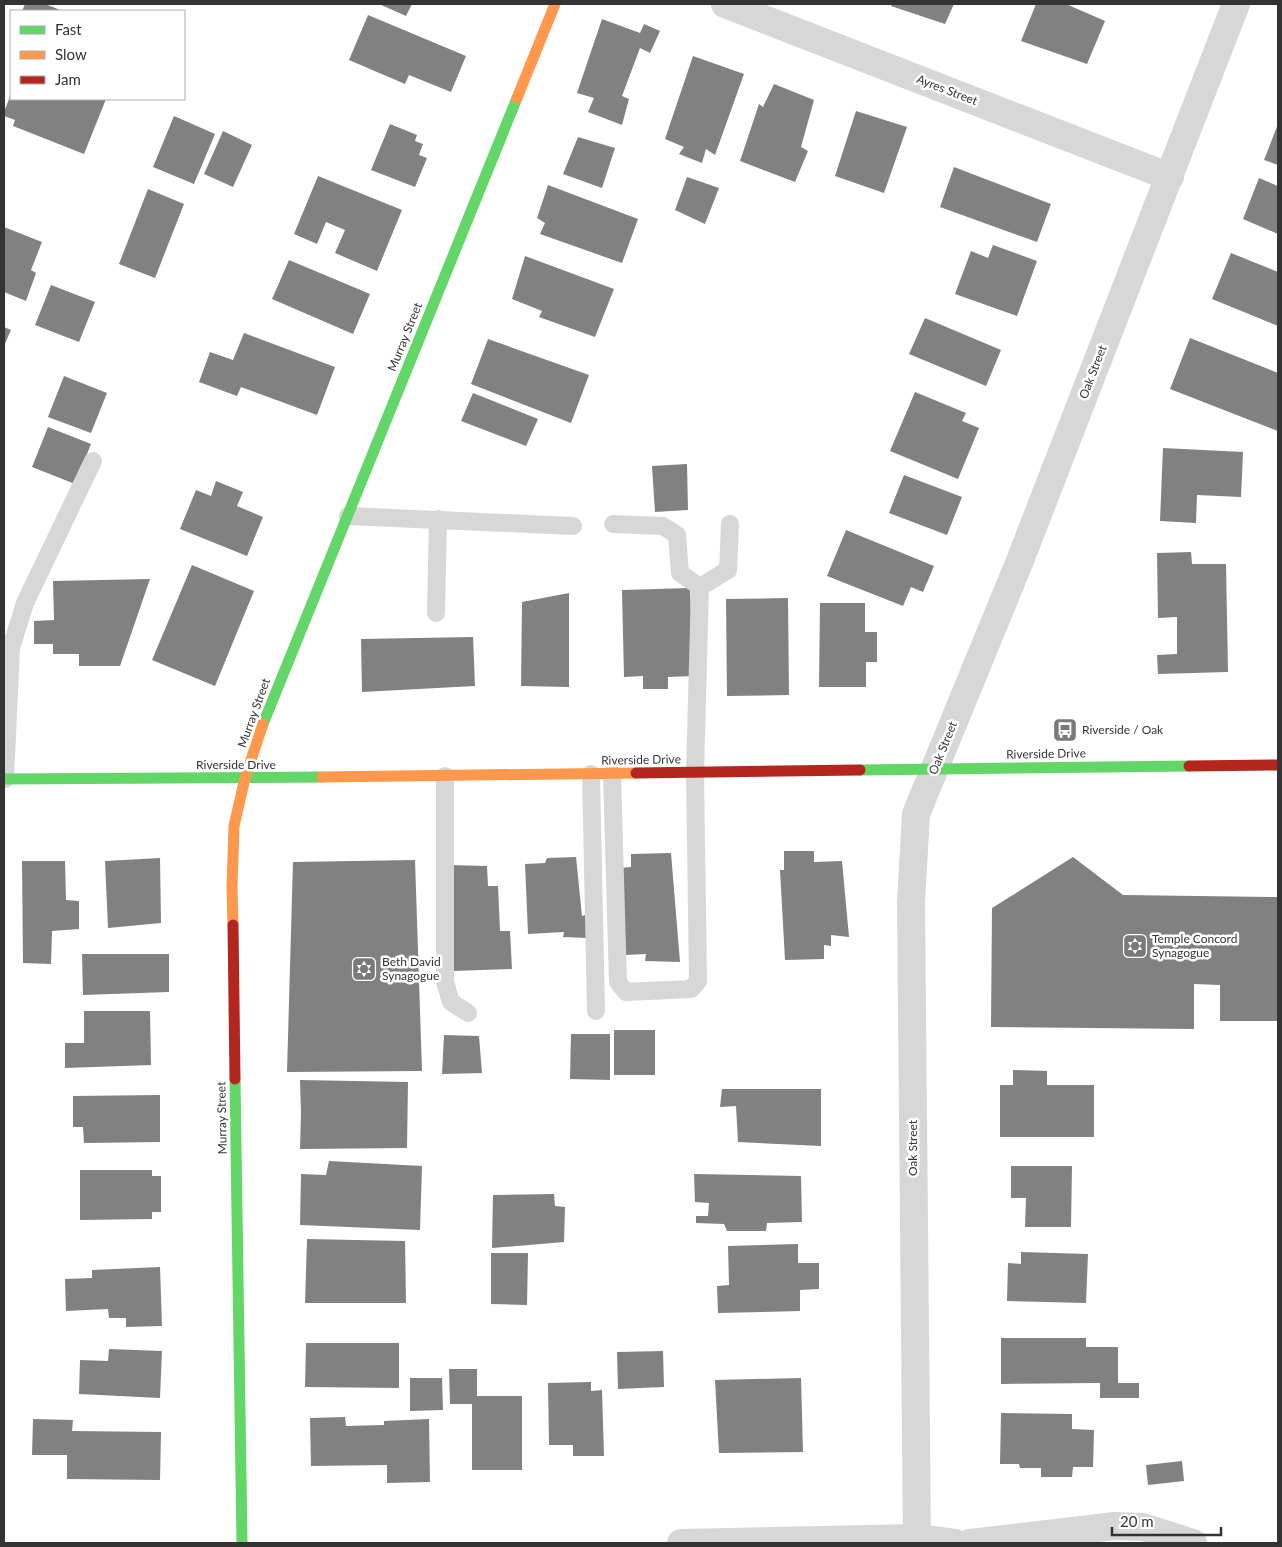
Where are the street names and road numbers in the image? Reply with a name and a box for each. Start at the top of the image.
street label: Ayres Street [915,71,980,108]
street label: Murray Street [384,300,425,373]
street label: Oak Street [1075,342,1110,401]
street label: Murray Street [234,675,273,750]
street label: Oak Street [925,718,960,777]
street label: Riverside Drive [1006,745,1086,762]
street label: Riverside Drive [601,751,681,768]
street label: Riverside Drive [196,757,276,772]
street label: Murray Street [213,1081,230,1155]
street label: Oak Street [905,1119,920,1176]

